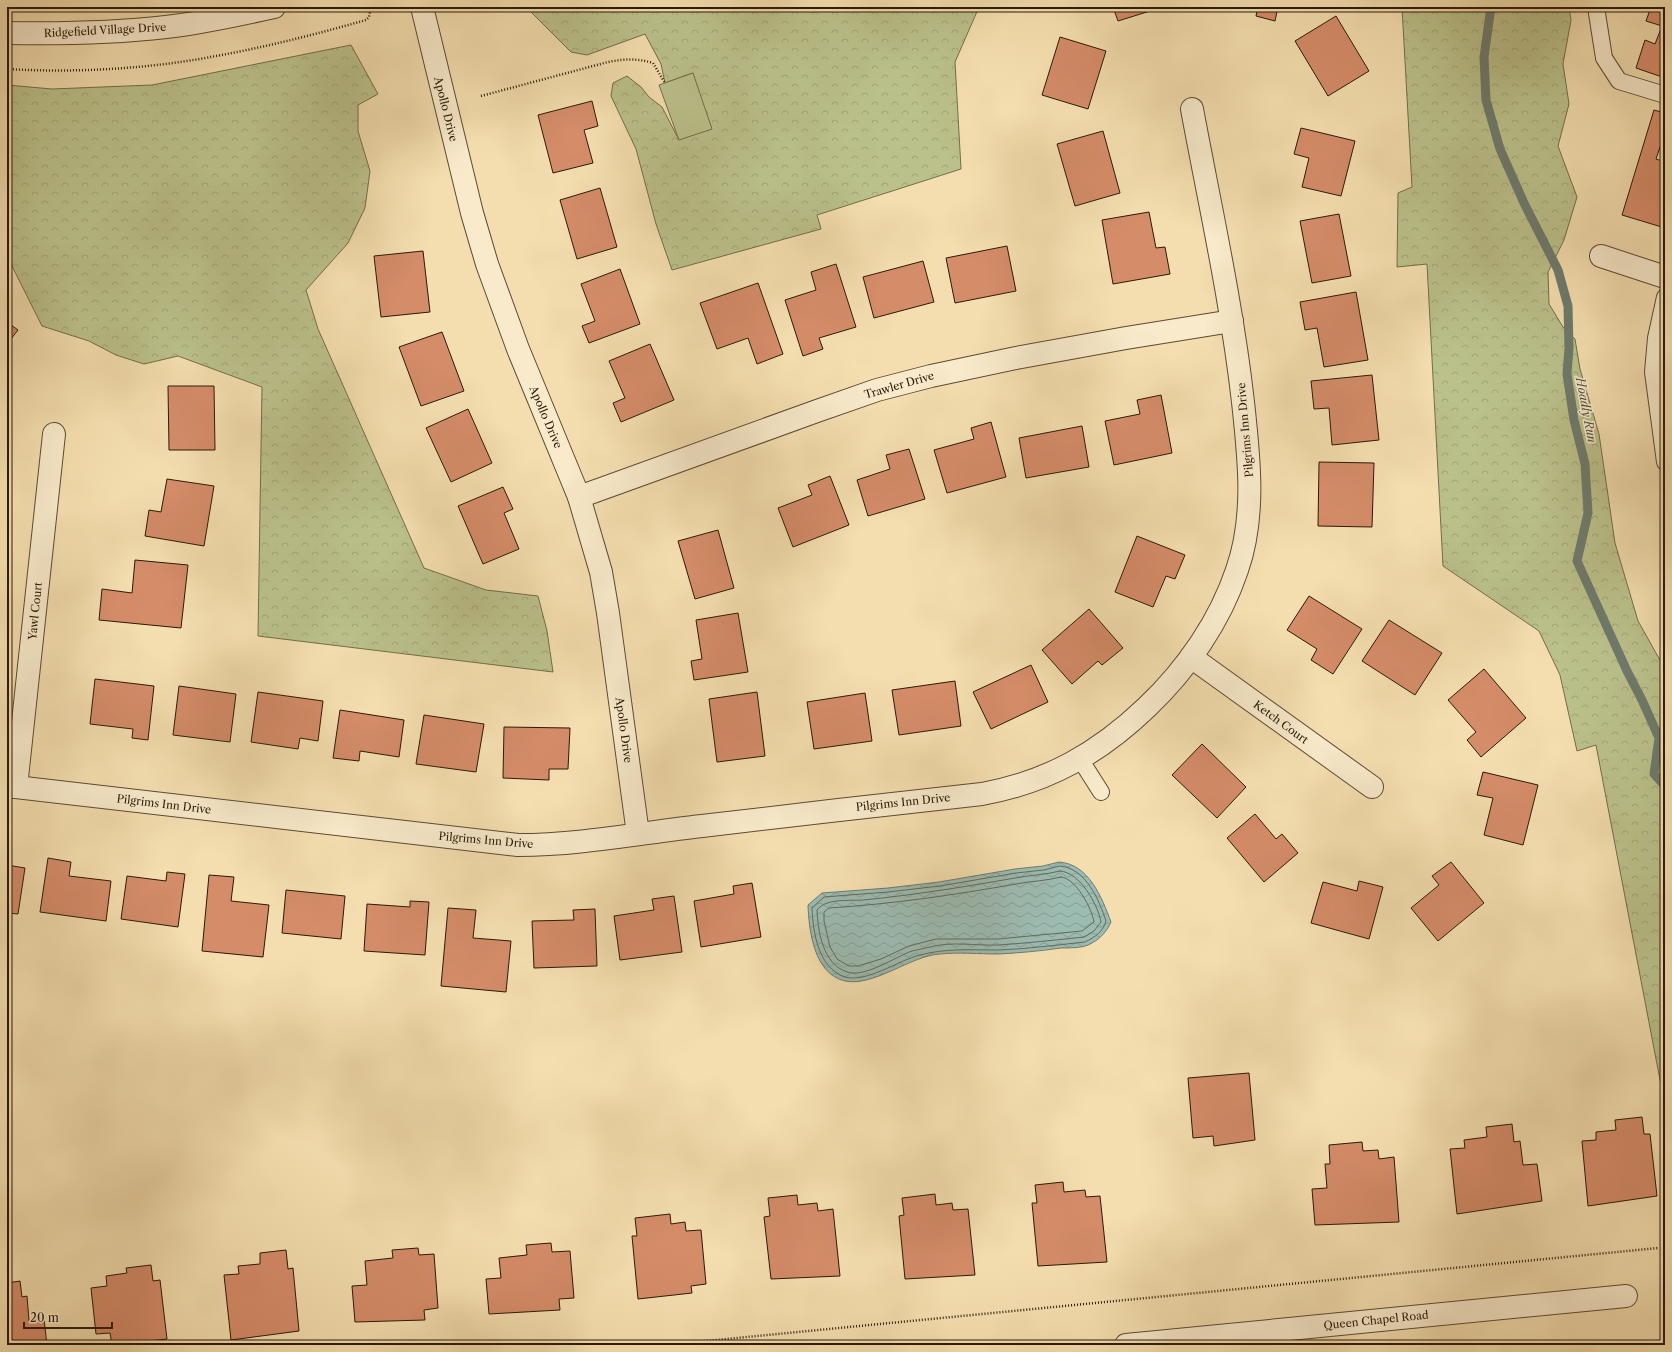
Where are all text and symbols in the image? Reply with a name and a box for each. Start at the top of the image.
street label: Ridgefield Village Drive [43,20,167,40]
street label: Apollo Drive [431,74,461,143]
street label: Trawler Drive [862,368,936,402]
water label: Hoadly Run [1573,375,1600,444]
street label: Pilgrims Inn Drive [1234,382,1256,478]
street label: Apollo Drive [526,383,565,450]
street label: Yawl Court [25,581,45,642]
street label: Apollo Drive [612,695,636,764]
street label: Ketch Court [1251,697,1311,747]
street label: Pilgrims Inn Drive [855,790,951,814]
street label: Pilgrims Inn Drive [116,791,212,817]
street label: Pilgrims Inn Drive [438,829,534,851]
scale bar [24,1304,112,1330]
street label: Queen Chapel Road [1323,1307,1430,1332]
text: 20 m [30,1310,59,1325]

